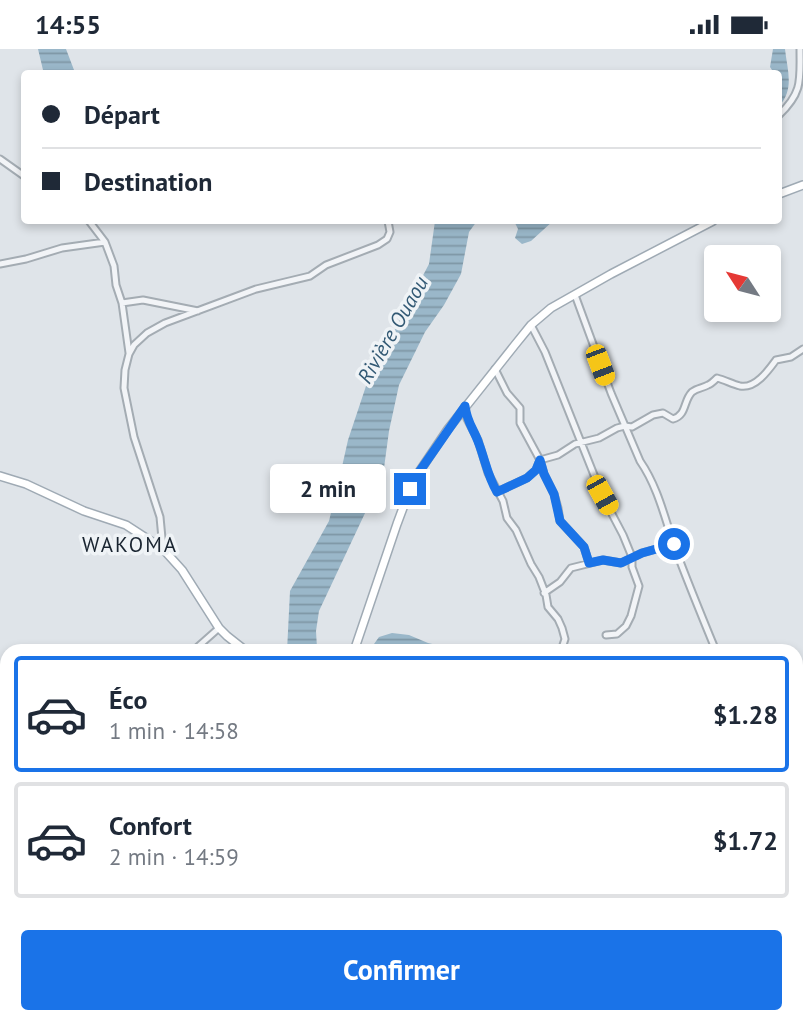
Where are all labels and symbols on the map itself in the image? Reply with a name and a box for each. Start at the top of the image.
north arrow [704,245,780,322]
water label: Rivière Ouaou [351,271,434,388]
car [583,342,618,388]
callout: 2 min [270,465,386,513]
car [583,472,622,518]
route end [394,473,426,505]
route start [658,528,690,560]
district label: WAKOMA [82,531,178,558]

